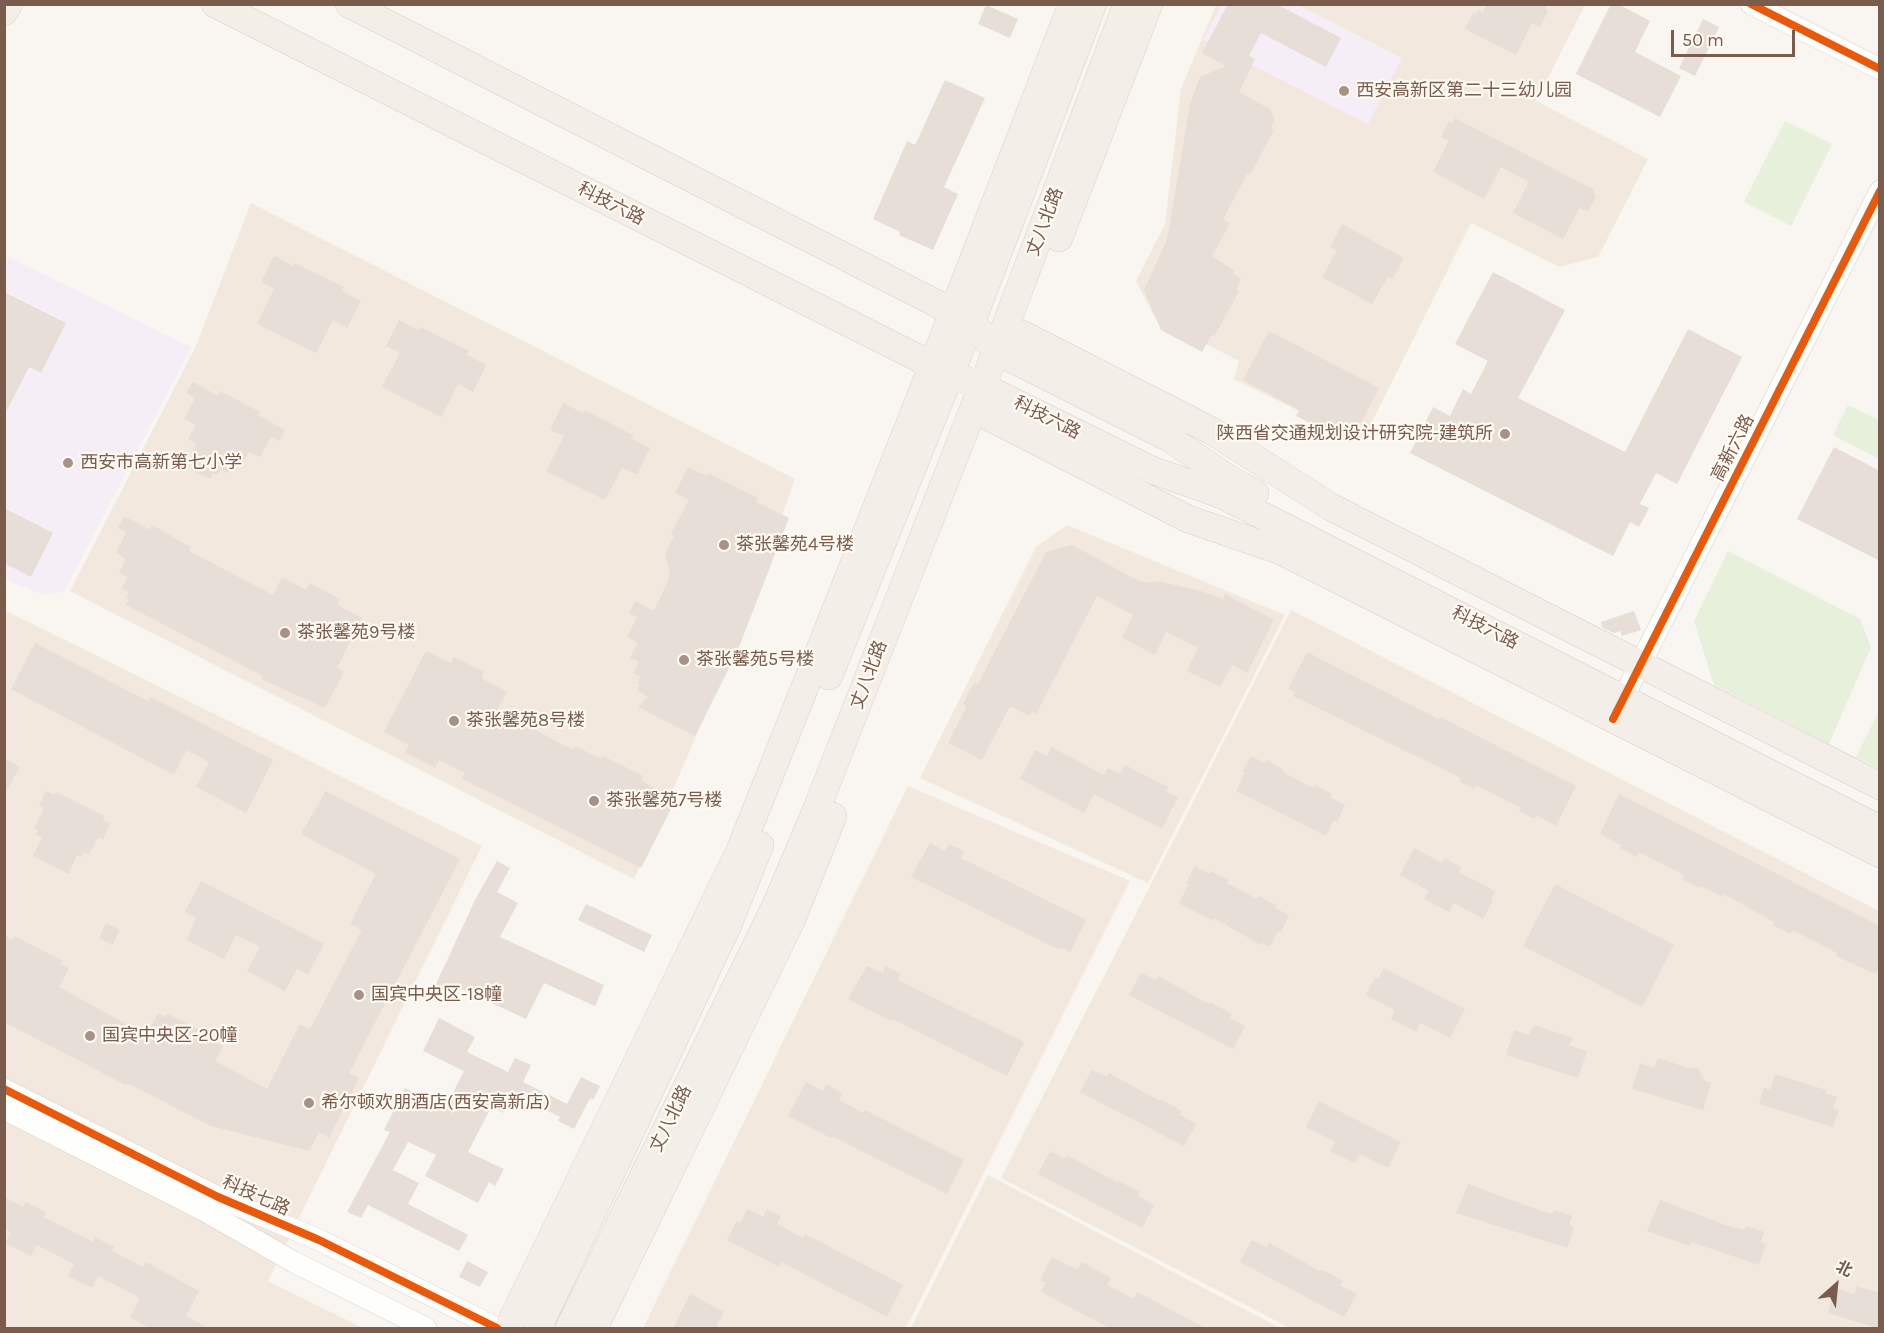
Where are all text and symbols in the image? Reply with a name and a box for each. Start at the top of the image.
scale bar [1674,18,1798,56]
text: 50 m [1682,29,1724,51]
place label: 西安高新区第二十三幼儿园 [1356,80,1572,102]
marker: 西安高新区第二十三幼儿园 [1337,84,1351,98]
street label: 科技六路 [574,178,648,230]
street label: 丈八北路 [1022,185,1068,259]
street label: 科技六路 [1010,392,1084,444]
street label: 高新六路 [1707,411,1759,485]
place label: 陕西省交通规划设计研究院-建筑所 [1217,423,1493,445]
marker: 陕西省交通规划设计研究院-建筑所 [1498,427,1512,441]
place label: 西安市高新第七小学 [80,452,242,474]
marker: 西安市高新第七小学 [61,456,75,470]
place label: 茶张馨苑4号楼 [736,534,854,556]
marker: 茶张馨苑4号楼 [717,538,731,552]
street label: 科技六路 [1448,602,1522,654]
place label: 茶张馨苑9号楼 [297,622,415,644]
marker: 茶张馨苑9号楼 [278,626,292,640]
street label: 丈八北路 [846,638,892,712]
place label: 茶张馨苑5号楼 [696,649,814,671]
marker: 茶张馨苑5号楼 [677,653,691,667]
place label: 茶张馨苑8号楼 [466,710,585,732]
marker: 茶张馨苑8号楼 [447,714,461,728]
place label: 茶张馨苑7号楼 [606,790,722,812]
marker: 茶张馨苑7号楼 [587,794,601,808]
place label: 国宾中央区-18幢 [371,984,502,1006]
marker: 国宾中央区-18幢 [352,988,366,1002]
place label: 国宾中央区-20幢 [102,1025,237,1047]
marker: 国宾中央区-20幢 [83,1029,97,1043]
street label: 丈八北路 [646,1082,696,1156]
place label: 希尔顿欢朋酒店(西安高新店) [321,1092,550,1114]
marker: 希尔顿欢朋酒店(西安高新店) [302,1096,316,1110]
street label: 科技七路 [219,1171,293,1221]
north arrow [1806,1255,1866,1315]
text: 北 [1833,1256,1856,1281]

